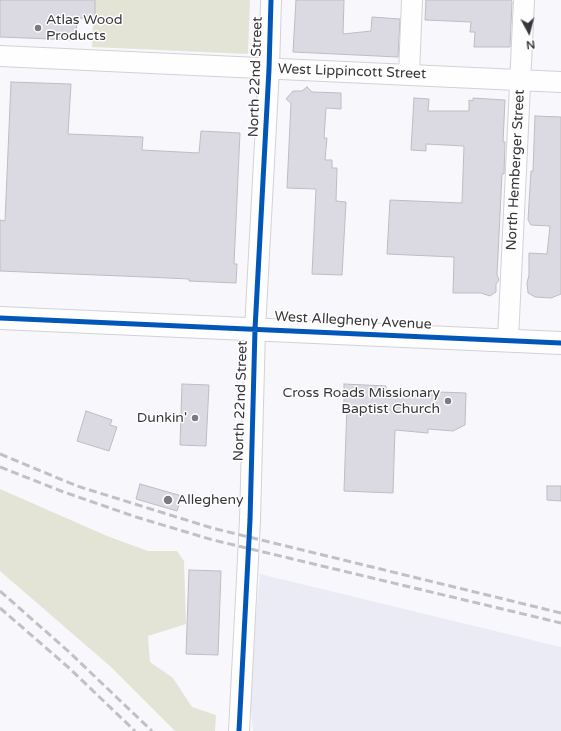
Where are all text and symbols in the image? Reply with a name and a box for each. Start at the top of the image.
place label: Atlas Wood Products [46,12,123,44]
north arrow [509,12,549,52]
street label: North 22nd Street [245,16,267,138]
marker: Atlas Wood Products [33,23,43,33]
text: N [525,37,536,51]
street label: West Lippincott Street [277,61,427,83]
street label: North Hemberger Street [503,89,529,251]
street label: West Allegheny Avenue [274,308,432,334]
street label: North 22nd Street [230,340,252,462]
place label: Cross Roads Missionary Baptist Church [283,385,440,418]
marker: Cross Roads Missionary Baptist Church [443,396,453,406]
place label: Dunkin' [137,410,187,426]
marker: Dunkin' [190,413,200,423]
place label: Allegheny [177,492,243,508]
marker: Allegheny [162,494,174,506]

